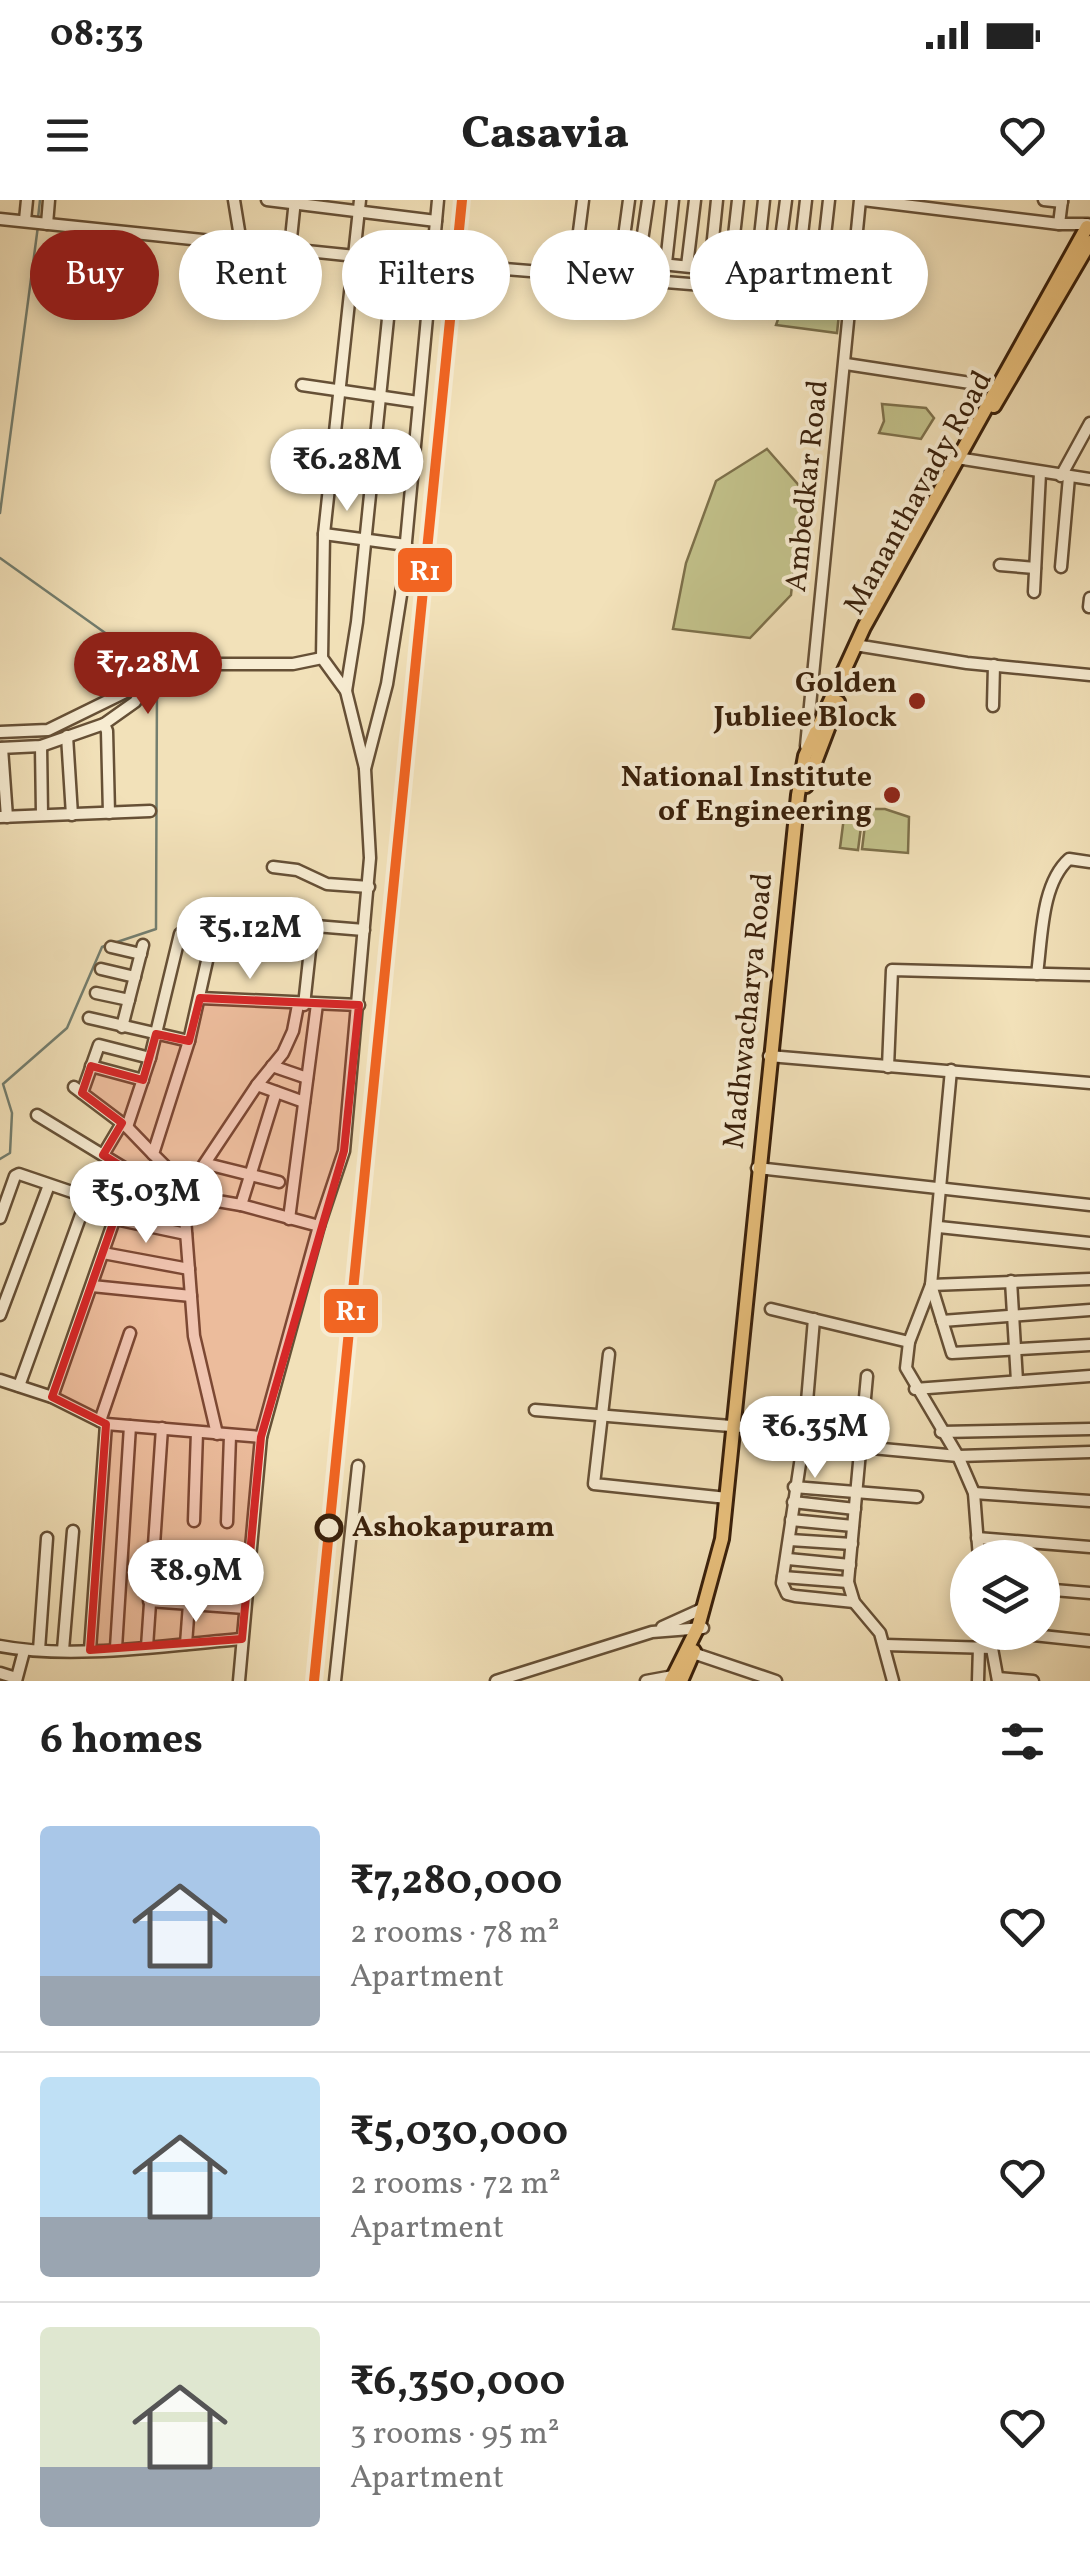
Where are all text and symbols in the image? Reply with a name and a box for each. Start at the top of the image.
text: 08:33 [50,9,144,62]
text: Casavia [461,104,629,167]
icon: menu [40,108,95,163]
icon: heart [995,108,1050,163]
chip: Buy [30,230,159,320]
chip: Rent [179,230,322,320]
chip: Filters [342,230,510,320]
chip: New [530,230,670,320]
chip: Apartment [690,230,928,320]
street label: Mananthavady Road [834,363,1004,623]
street label: Ambedkar Road [776,378,840,594]
pin: ₹6.28M [266,429,428,514]
text: ₹6.28M [292,439,402,483]
line badge: R1 [396,546,454,594]
text: R1 [410,553,440,592]
pin: ₹7.28M [67,632,229,717]
text: ₹7.28M [96,642,200,686]
place label: Golden Jubliee Block [713,663,897,739]
marker: Golden Jubliee Block [906,690,928,712]
place label: National Institute of Engineering [621,757,872,833]
marker: National Institute of Engineering [881,784,903,806]
street label: Madhwacharya Road [714,871,784,1151]
pin: ₹5.12M [169,897,331,982]
text: ₹5.12M [199,907,301,951]
pin: ₹5.03M [65,1161,227,1246]
text: ₹5.03M [92,1171,200,1215]
line badge: R1 [322,1287,380,1335]
text: R1 [336,1293,366,1332]
pin: ₹6.35M [734,1396,896,1481]
text: ₹6.35M [762,1406,868,1450]
place label: Ashokapuram [352,1507,555,1549]
marker: Ashokapuram [316,1515,342,1541]
pin: ₹8.9M [126,1540,266,1625]
map controls [950,1540,1060,1650]
button: layers [950,1540,1060,1650]
text: ₹8.9M [150,1550,242,1594]
text: 6 homes [40,1712,203,1771]
icon: filters [995,1714,1050,1769]
text: ₹7,280,000 [350,1853,562,1912]
icon: home [120,1866,240,1986]
icon: heart [995,1899,1050,1954]
text: 2 rooms · 78 m² [350,1912,560,1956]
text: Apartment [350,1956,504,2000]
text: ₹5,030,000 [350,2104,568,2163]
icon: home [120,2117,240,2237]
icon: heart [995,2150,1050,2205]
text: 2 rooms · 72 m² [350,2163,561,2207]
text: Apartment [350,2207,504,2251]
text: ₹6,350,000 [350,2354,565,2413]
icon: home [120,2367,240,2487]
icon: heart [995,2400,1050,2455]
text: 3 rooms · 95 m² [350,2413,560,2457]
text: Apartment [350,2457,504,2501]

